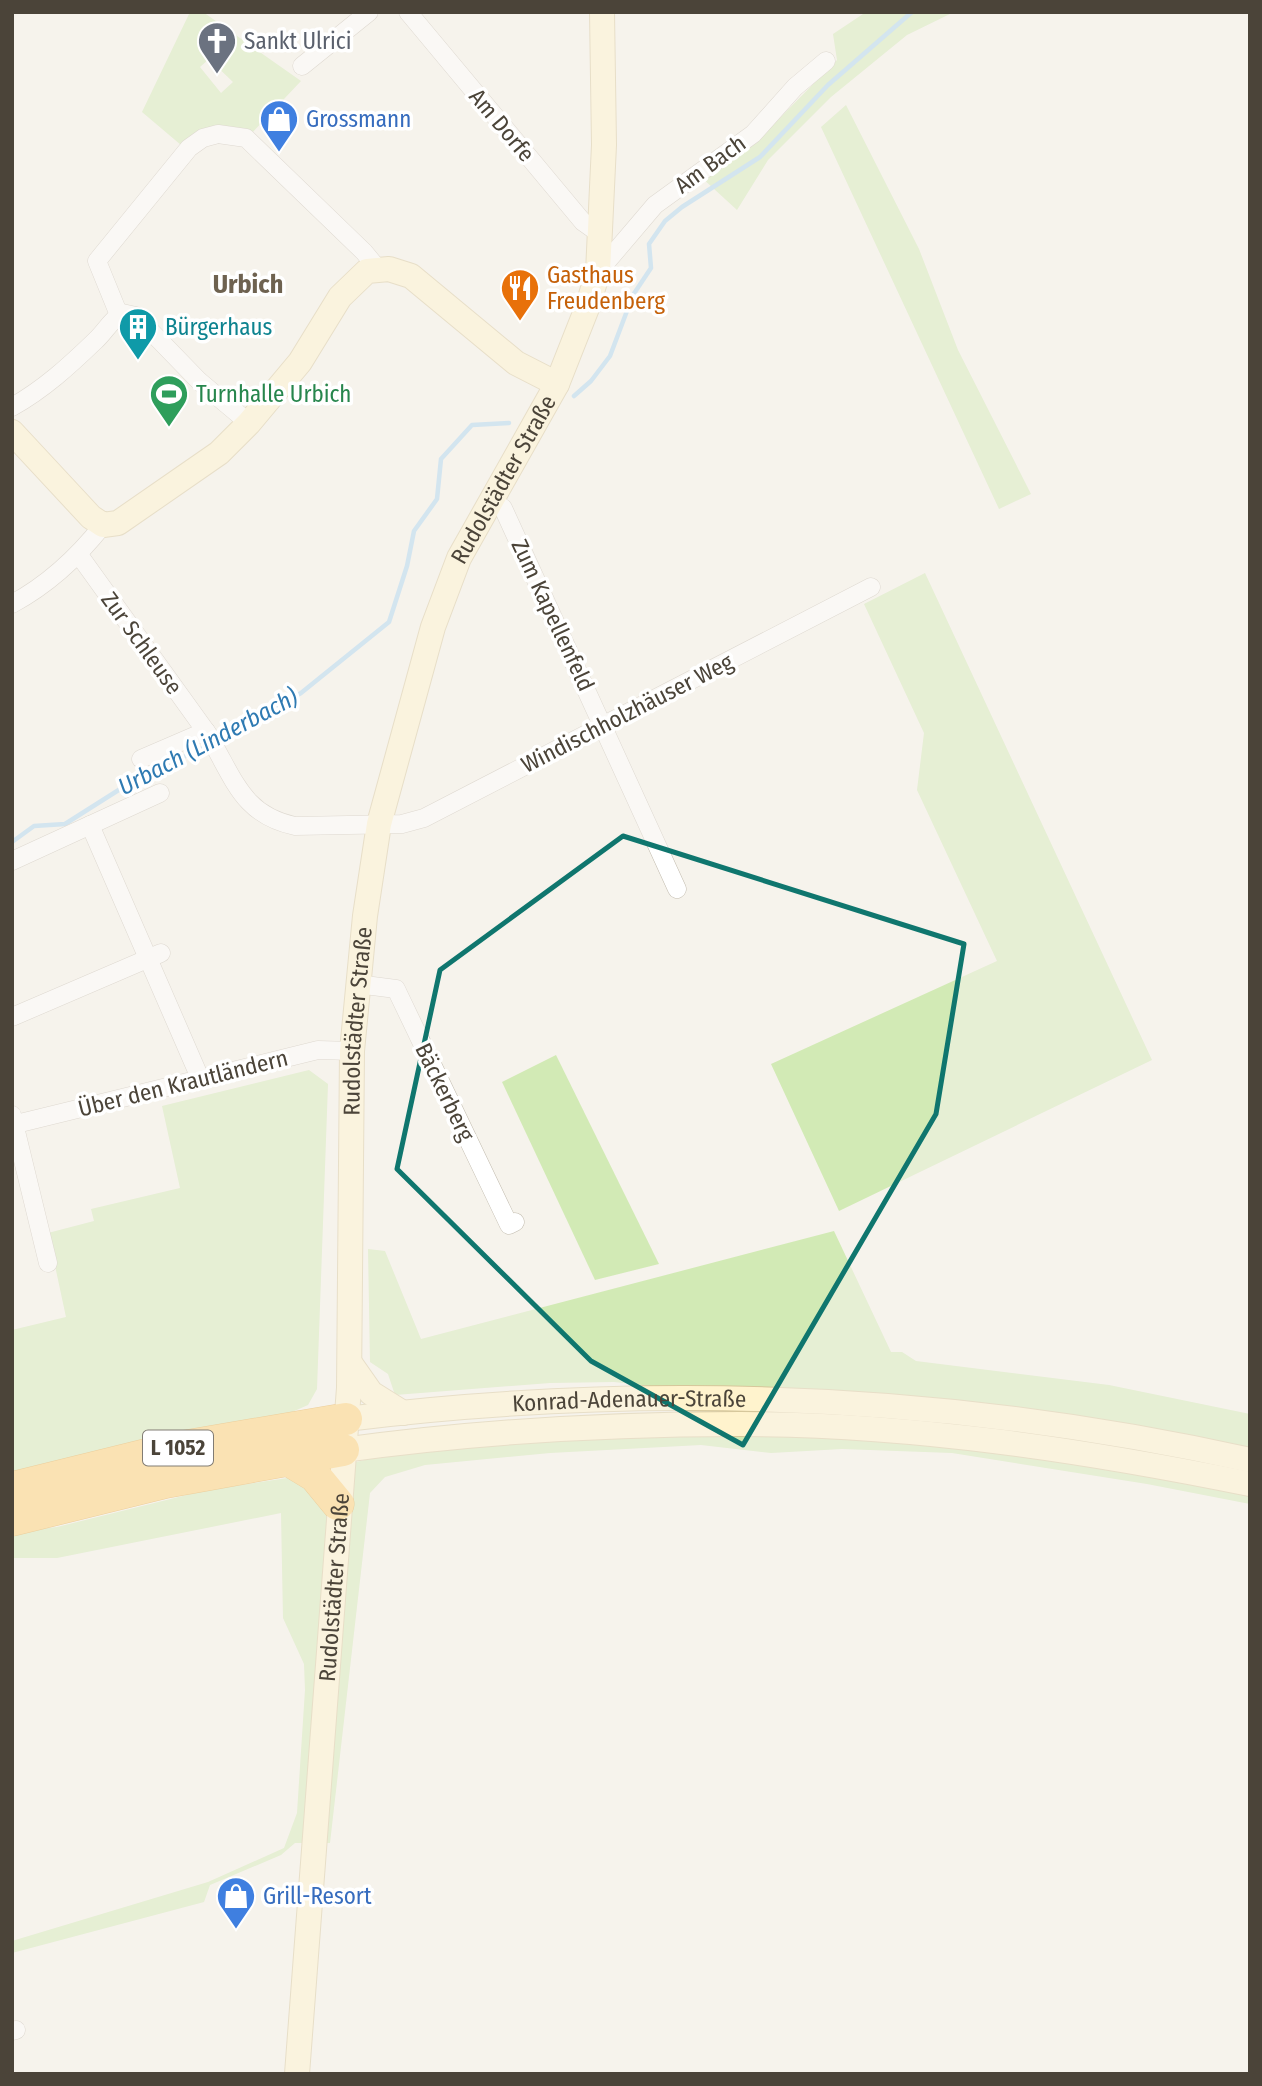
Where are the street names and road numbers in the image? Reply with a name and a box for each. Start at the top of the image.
street label: Am Dorfe [463,83,541,167]
street label: Am Bach [669,129,751,199]
street label: Rudolstädter Straße [445,390,562,569]
street label: Zum Kapellenfeld [506,535,600,695]
street label: Zur Schleuse [95,586,189,700]
street label: Windischholzhäuser Weg [516,647,738,779]
street label: Rudolstädter Straße [337,926,378,1116]
street label: Bäckerberg [409,1038,481,1146]
street label: Über den Krautländern [75,1043,291,1123]
street label: Konrad-Adenauer-Straße [511,1384,746,1418]
road number: L 1052 [143,1430,213,1466]
street label: Rudolstädter Straße [313,1492,355,1683]

